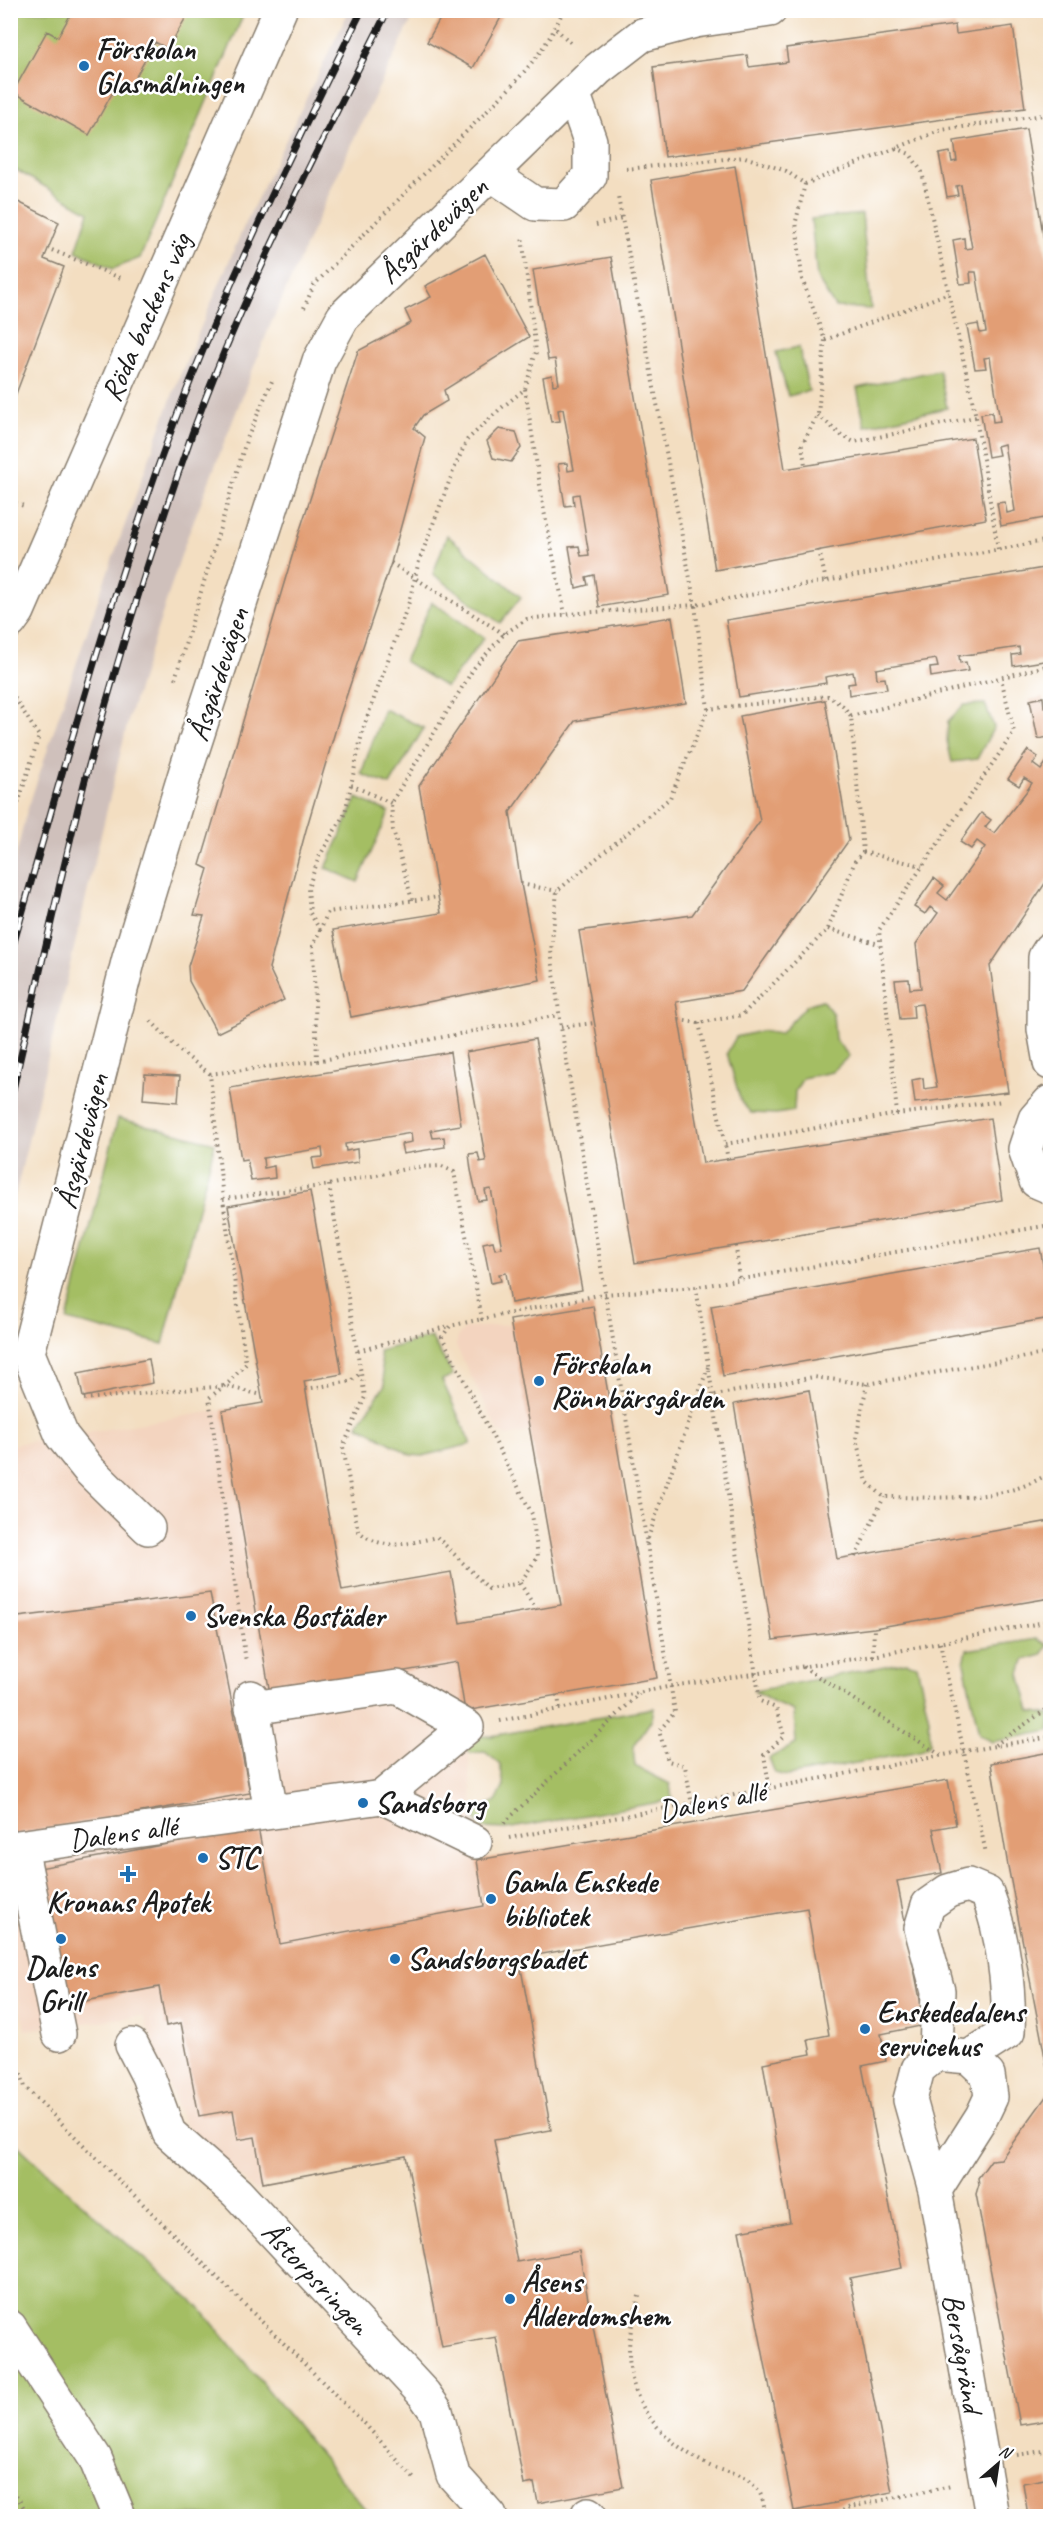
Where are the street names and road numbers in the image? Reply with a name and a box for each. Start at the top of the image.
street label: Åsgärdevägen [370,168,496,292]
street label: Röda backens väg [92,226,201,407]
street label: Åsgärdevägen [179,602,258,746]
street label: Åsgärdevägen [47,1069,117,1213]
street label: Dalens allé [655,1771,773,1830]
street label: Dalens allé [67,1806,184,1859]
street label: Åstorpsringen [254,2213,379,2344]
street label: Bersågränd [934,2291,993,2419]

